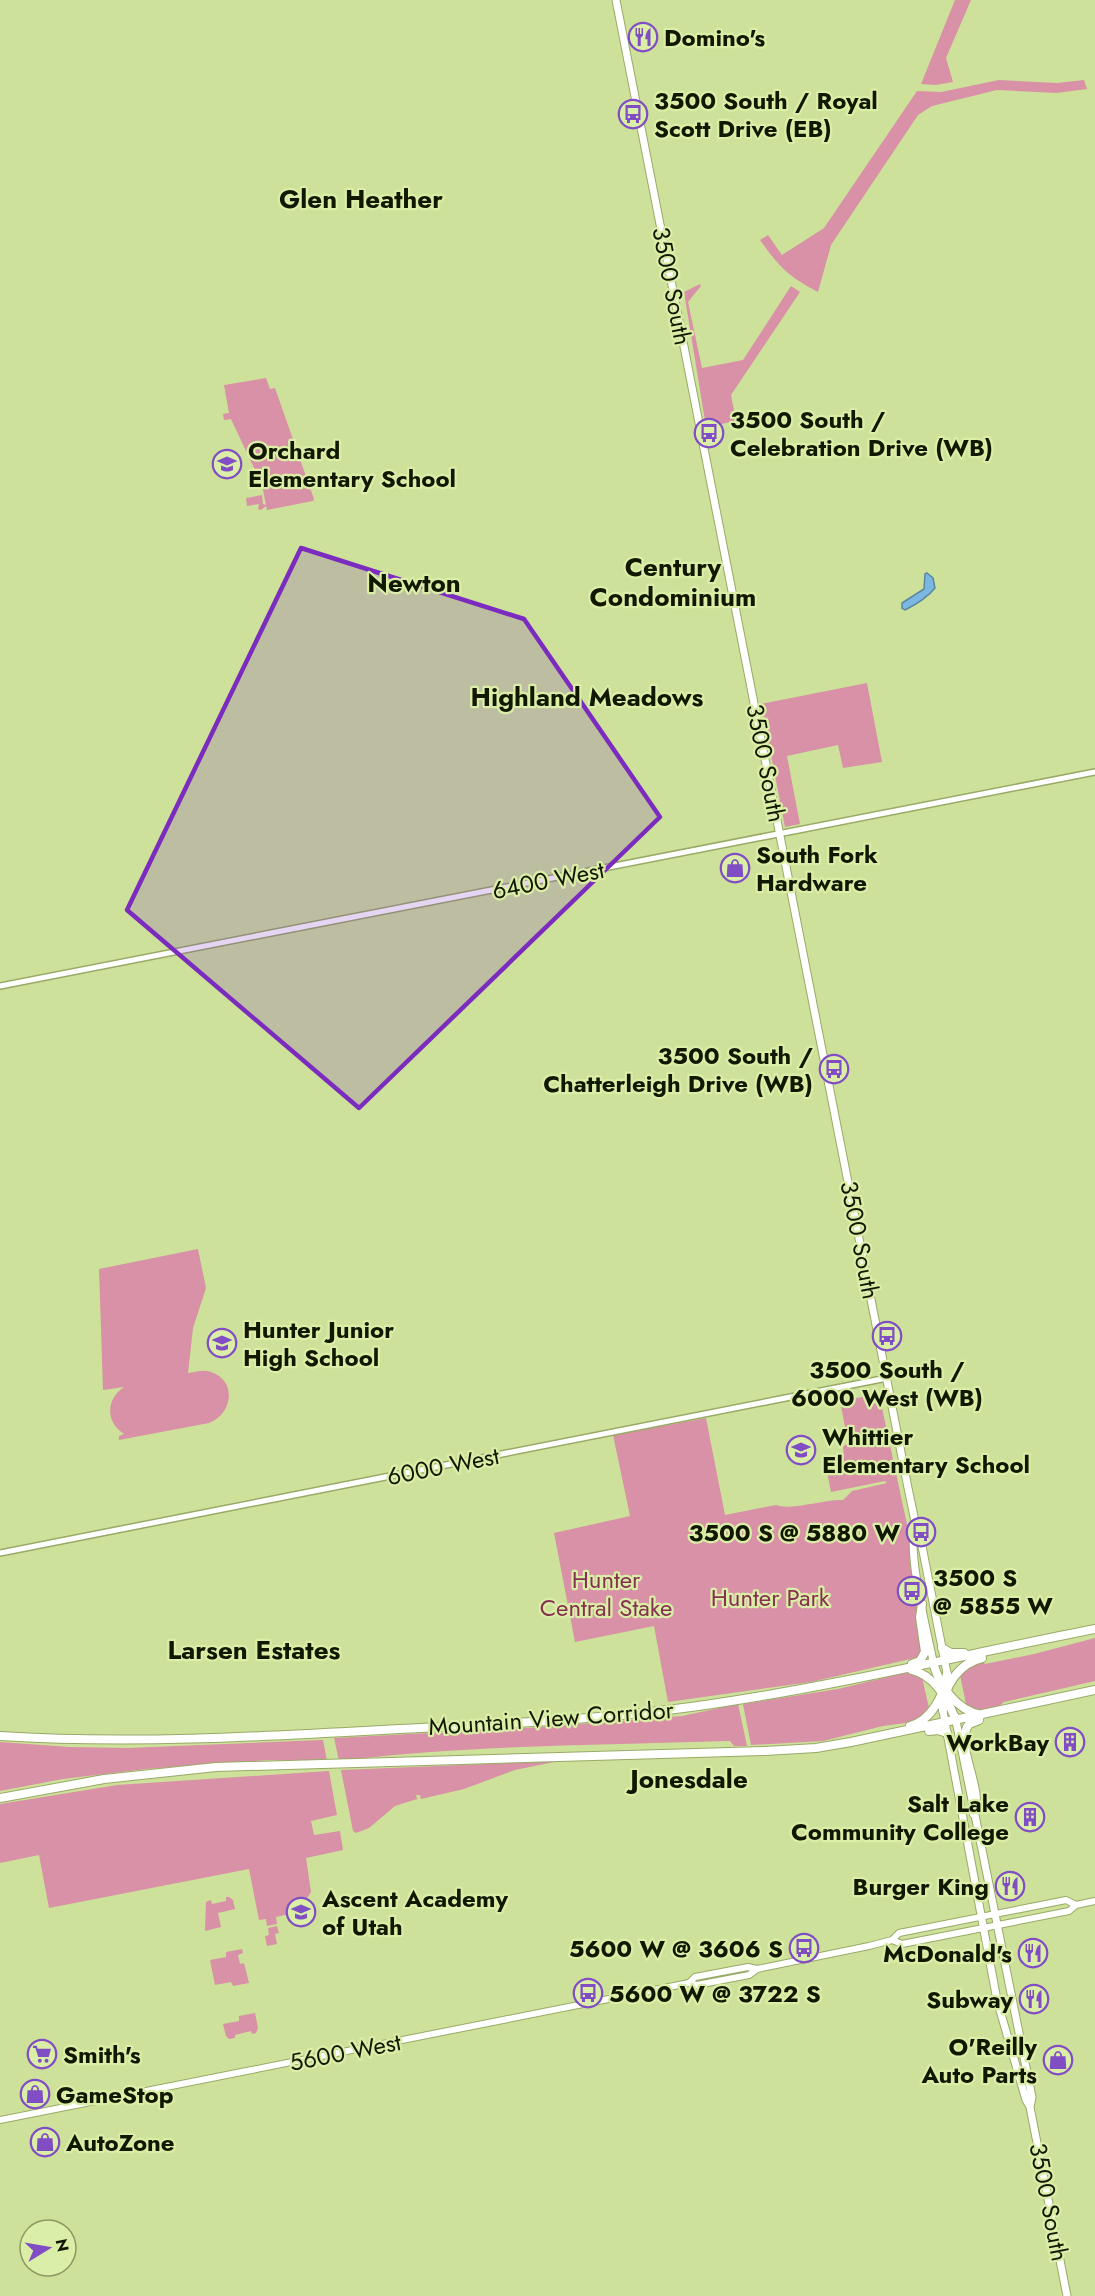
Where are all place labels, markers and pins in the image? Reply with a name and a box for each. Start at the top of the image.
place label: Domino's [664,20,765,55]
restaurant icon: Domino's [627,21,659,53]
place label: 3500 South / Royal Scott Drive (EB) [654,83,878,146]
bus stop icon: 3500 South / Royal Scott Drive (EB) [617,98,649,130]
place label: 3500 South / Celebration Drive (WB) [730,402,993,465]
bus stop icon: 3500 South / Celebration Drive (WB) [693,417,725,449]
place label: Orchard Elementary School [248,433,456,496]
school or university icon: Orchard Elementary School [211,448,243,480]
place label: South Fork Hardware [756,837,878,900]
shop icon: South Fork Hardware [719,852,751,884]
place label: 3500 South / Chatterleigh Drive (WB) [543,1038,813,1101]
bus stop icon: 3500 South / Chatterleigh Drive (WB) [818,1053,850,1085]
place label: Hunter Junior High School [243,1312,394,1375]
bus stop icon: 3500 South / 6000 West (WB) [871,1320,903,1352]
school or university icon: Hunter Junior High School [206,1327,238,1359]
place label: 3500 South / 6000 West (WB) [791,1352,983,1415]
place label: Whittier Elementary School [822,1419,1030,1482]
school or university icon: Whittier Elementary School [785,1434,817,1466]
place label: 3500 S @ 5880 W [689,1515,900,1550]
bus stop icon: 3500 S @ 5880 W [905,1516,937,1548]
place label: 3500 S @ 5855 W [933,1560,1053,1623]
bus stop icon: 3500 S @ 5855 W [896,1575,928,1607]
place label: WorkBay [946,1725,1049,1760]
building icon: WorkBay [1054,1726,1086,1758]
place label: Salt Lake Community College [791,1786,1009,1849]
building icon: Salt Lake Community College [1014,1801,1046,1833]
place label: Burger King [852,1869,989,1904]
restaurant icon: Burger King [994,1870,1026,1902]
place label: Ascent Academy of Utah [321,1881,508,1944]
school or university icon: Ascent Academy of Utah [285,1896,317,1928]
place label: 5600 W @ 3606 S [569,1931,783,1966]
bus stop icon: 5600 W @ 3606 S [788,1932,820,1964]
place label: McDonald's [883,1936,1012,1971]
restaurant icon: McDonald's [1017,1937,1049,1969]
place label: 5600 W @ 3722 S [609,1976,821,2011]
bus stop icon: 5600 W @ 3722 S [572,1977,604,2009]
place label: Subway [926,1982,1013,2017]
restaurant icon: Subway [1018,1983,1050,2015]
place label: O'Reilly Auto Parts [920,2029,1037,2092]
place label: Smith's [63,2037,141,2072]
supermarket icon: Smith's [26,2038,58,2070]
shop icon: O'Reilly Auto Parts [1042,2044,1074,2076]
place label: GameStop [56,2077,174,2112]
shop icon: GameStop [19,2078,51,2110]
place label: AutoZone [65,2125,175,2160]
shop icon: AutoZone [29,2126,61,2158]

